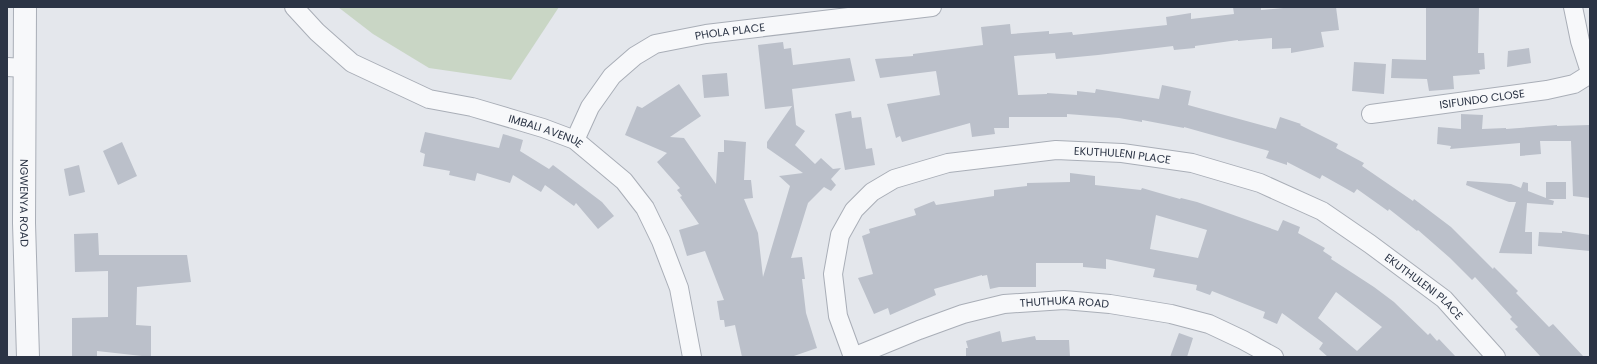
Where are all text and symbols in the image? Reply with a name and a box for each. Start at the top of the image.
street label: PHOLA PLACE [693,19,766,44]
street label: ISIFUNDO CLOSE [1438,85,1526,113]
street label: IMBALI AVENUE [507,110,587,152]
street label: EKUTHULENI PLACE [1074,143,1172,168]
street label: NGWENYA ROAD [16,159,33,247]
street label: EKUTHULENI PLACE [1381,250,1467,323]
street label: THUTHUKA ROAD [1019,292,1110,312]

